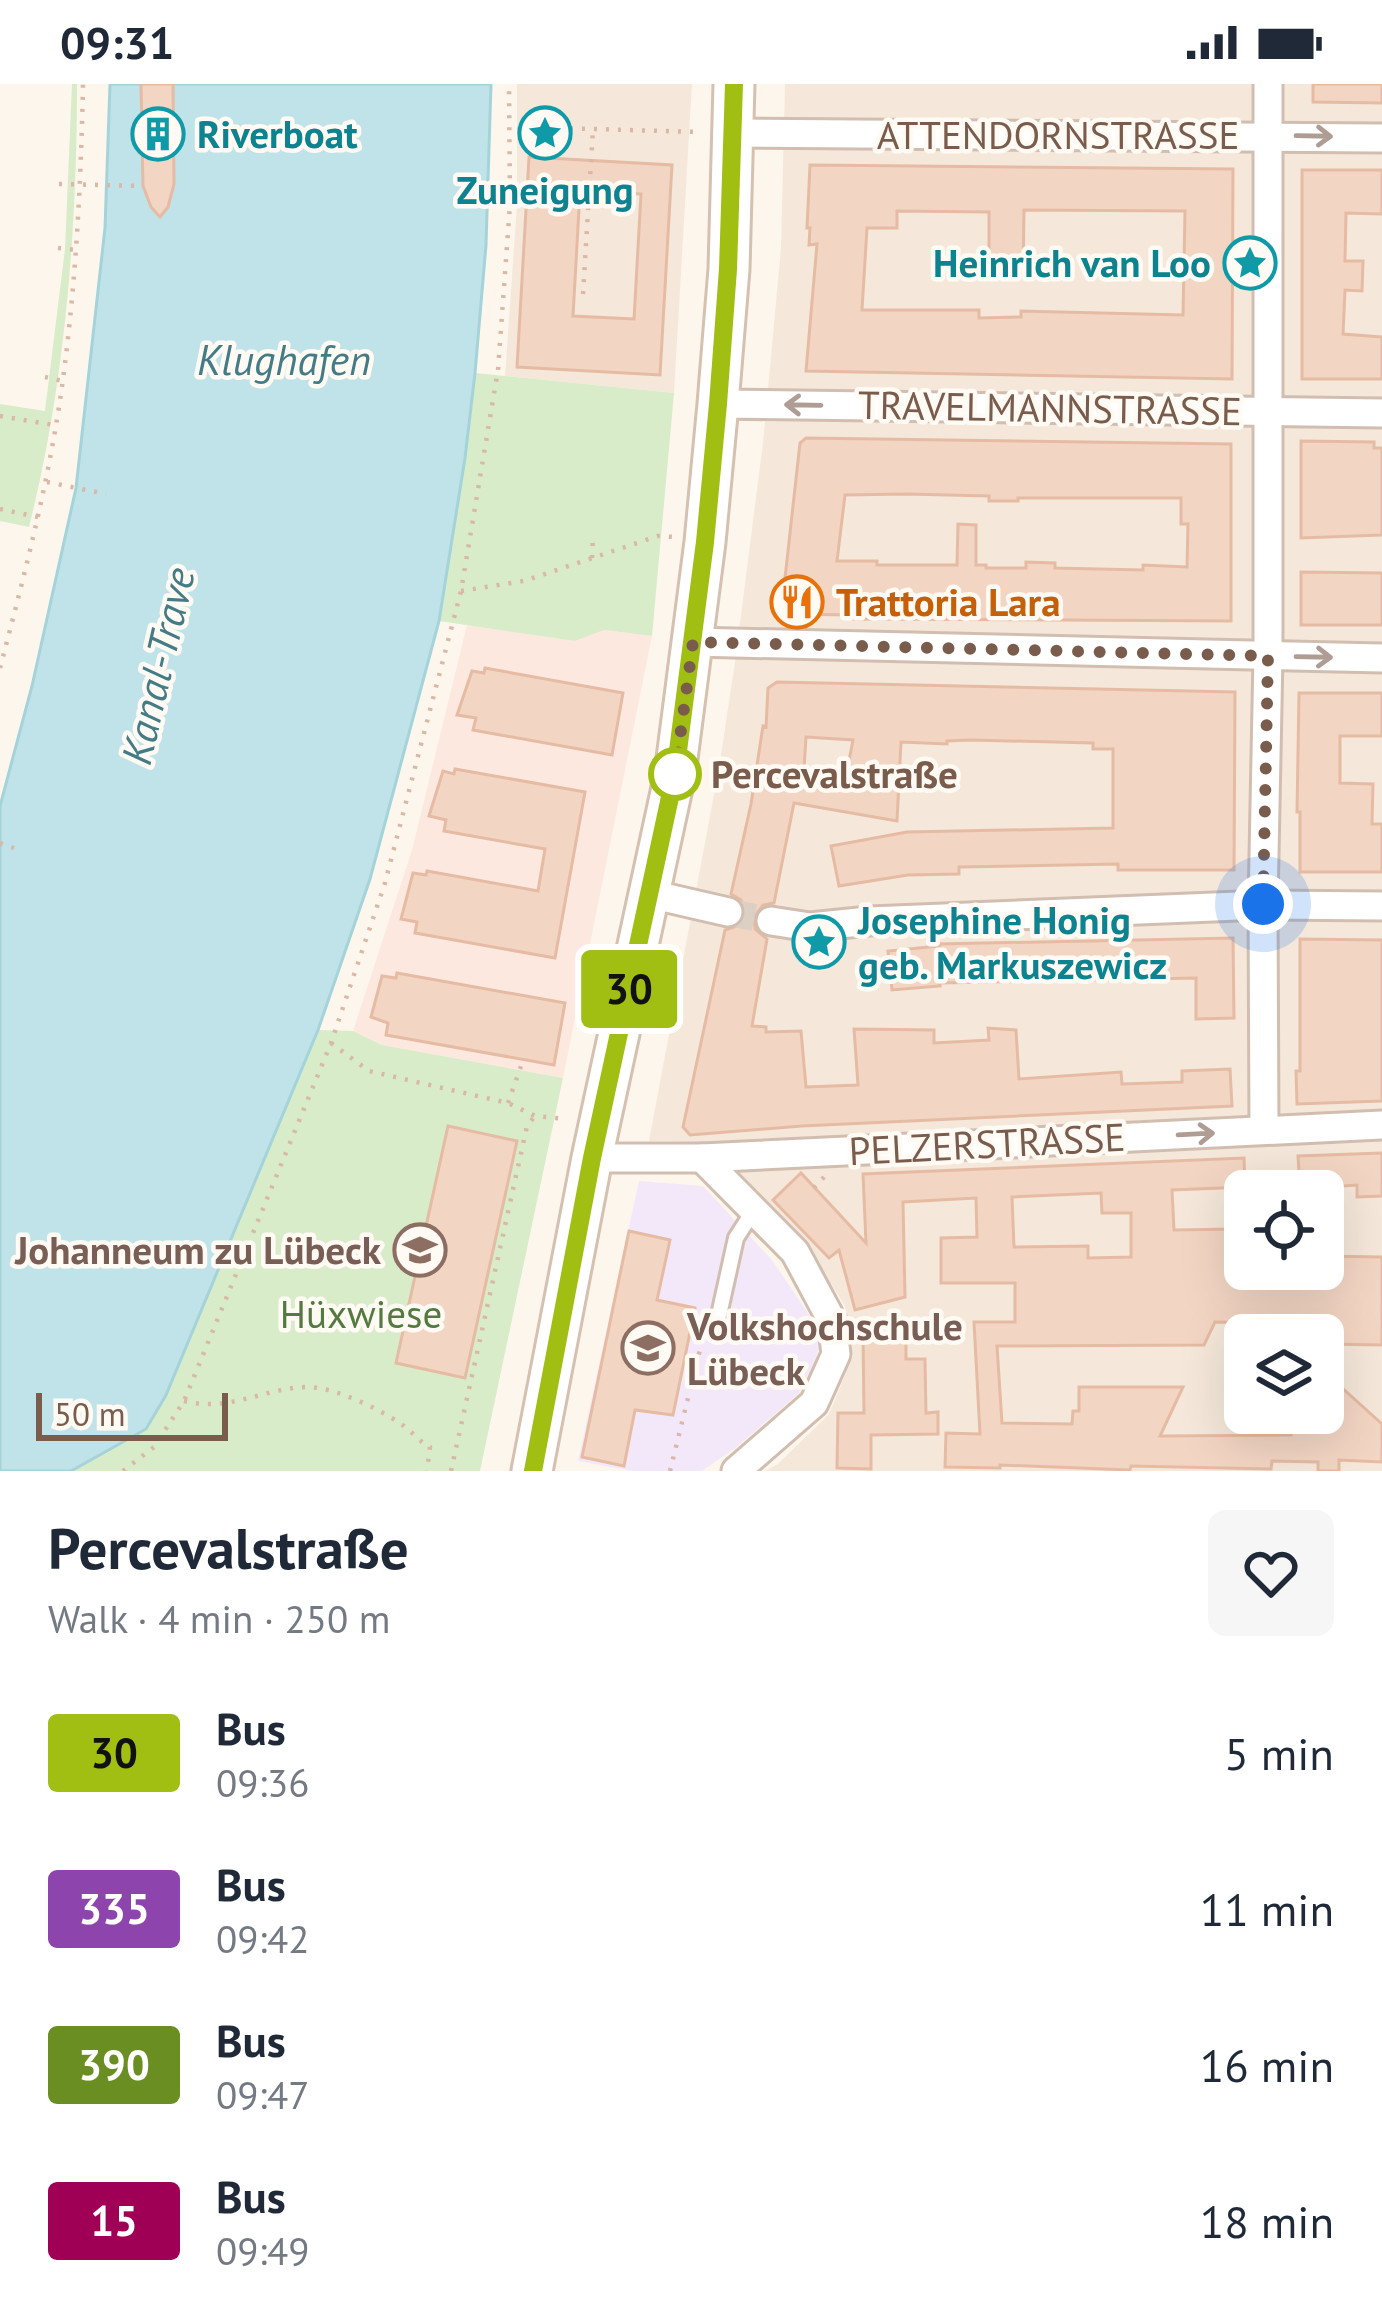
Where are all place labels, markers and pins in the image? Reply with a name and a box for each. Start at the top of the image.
place icon: Zuneigung [517,105,573,161]
building icon: Riverboat [130,106,186,162]
place label: Riverboat [197,108,358,159]
place label: Zuneigung [456,164,634,215]
place icon: Heinrich van Loo [1222,235,1278,291]
place label: Heinrich van Loo [933,237,1211,288]
restaurant icon: Trattoria Lara [769,574,825,630]
place label: Trattoria Lara [836,576,1061,627]
place label: Percevalstraße [711,748,958,799]
marker: Percevalstraße [650,749,700,799]
place label: Josephine Honig geb. Markuszewicz [857,894,1167,990]
place icon: Josephine Honig geb. Markuszewicz [791,914,847,970]
school or university icon: Johanneum zu Lübeck [392,1222,448,1278]
place label: Johanneum zu Lübeck [14,1224,382,1275]
place label: Volkshochschule Lübeck [686,1300,963,1396]
school or university icon: Volkshochschule Lübeck [620,1320,676,1376]

